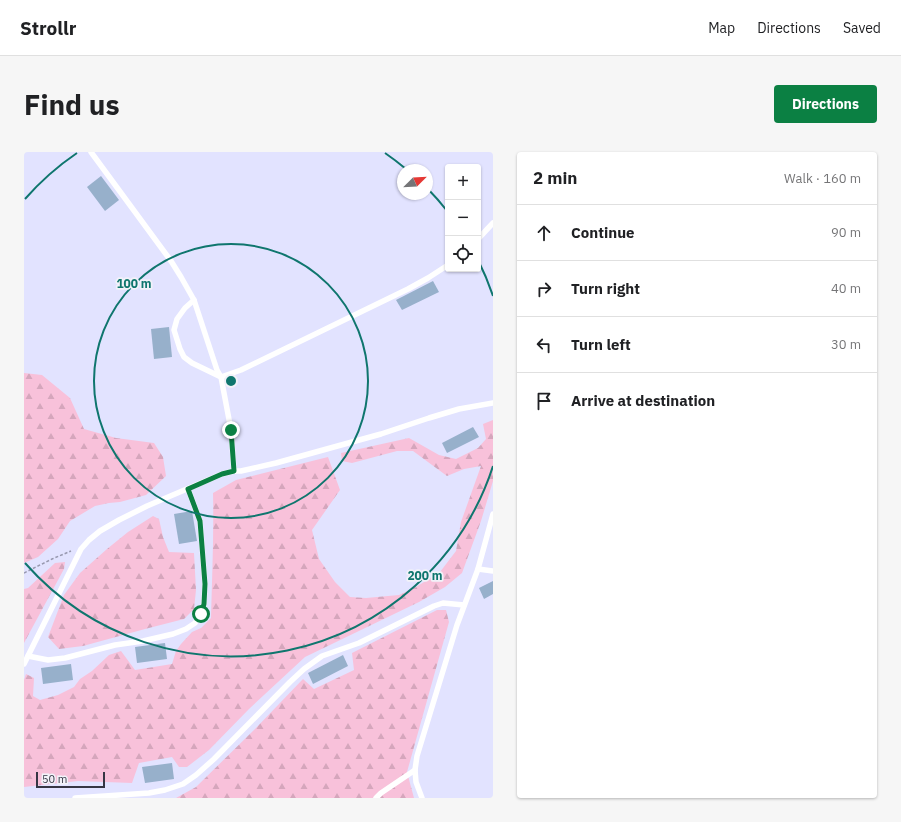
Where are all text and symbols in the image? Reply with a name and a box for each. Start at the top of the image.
text: Strollr [20,16,76,40]
text: Map [708,19,735,37]
text: Directions [757,19,821,37]
text: Saved [843,19,881,37]
button: Directions [774,85,877,123]
text: Find us [24,86,120,123]
north arrow [397,164,433,200]
map controls [445,164,481,272]
button: + [445,164,481,200]
text: 2 min [533,167,577,189]
text: Walk · 160 m [784,170,861,187]
button: − [445,200,481,236]
icon: ahead [533,222,555,244]
text: Continue [571,223,635,242]
text: 90 m [831,224,861,241]
button: locate [445,236,481,272]
text: 100 m [116,276,152,291]
icon: right [533,278,555,300]
text: Turn right [571,279,640,298]
text: 40 m [831,280,861,297]
icon: left [533,334,555,356]
text: Turn left [571,335,631,354]
text: 30 m [831,336,861,353]
centre of rings [224,374,238,388]
icon: arrive [533,390,555,412]
text: Arrive at destination [571,391,715,410]
route end [222,421,240,439]
text: 200 m [407,568,443,583]
route start [192,605,210,623]
scale bar [36,770,105,789]
text: 50 m [42,772,67,786]

